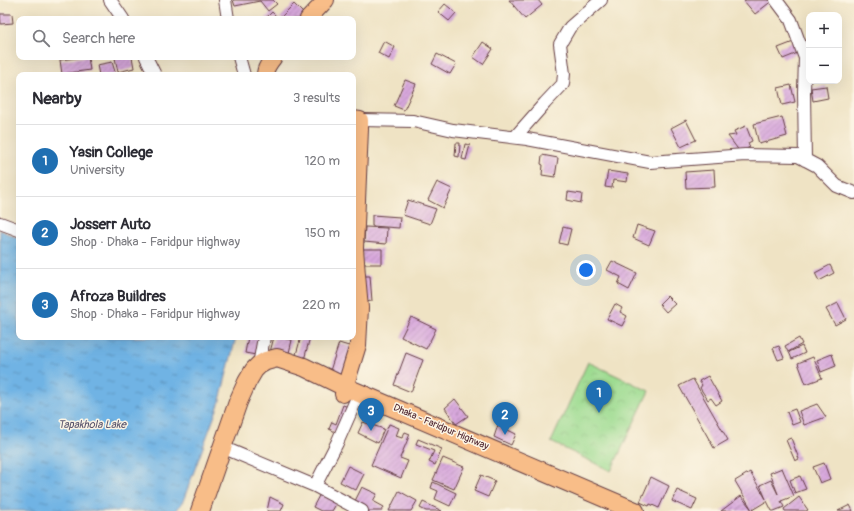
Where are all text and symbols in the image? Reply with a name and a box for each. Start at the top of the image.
map controls [806,12,842,84]
button: + [806,12,842,48]
search box [16,16,356,60]
icon: search [30,27,52,49]
text: Search here [62,29,135,48]
button: − [806,48,842,84]
text: Nearby [32,88,81,109]
text: 3 results [293,90,340,106]
text: Yasin College [70,143,153,162]
text: 1 [42,153,48,169]
text: 120 m [304,153,340,169]
text: University [70,162,124,178]
text: Josserr Auto [70,215,151,234]
text: 2 [41,225,49,241]
text: 150 m [305,225,340,241]
text: Shop · Dhaka - Faridpur Highway [70,234,240,250]
your location [576,260,596,280]
text: Afroza Buildres [70,287,166,306]
text: 3 [41,297,49,313]
text: 220 m [302,297,340,313]
text: Shop · Dhaka - Faridpur Highway [70,306,240,322]
pin: 1 [586,380,612,413]
pin: 3 [358,398,384,431]
street label: Dhaka - Faridpur Highway [392,401,491,453]
pin: 2 [492,402,518,435]
water label: Tapakhola Lake [58,418,128,431]

